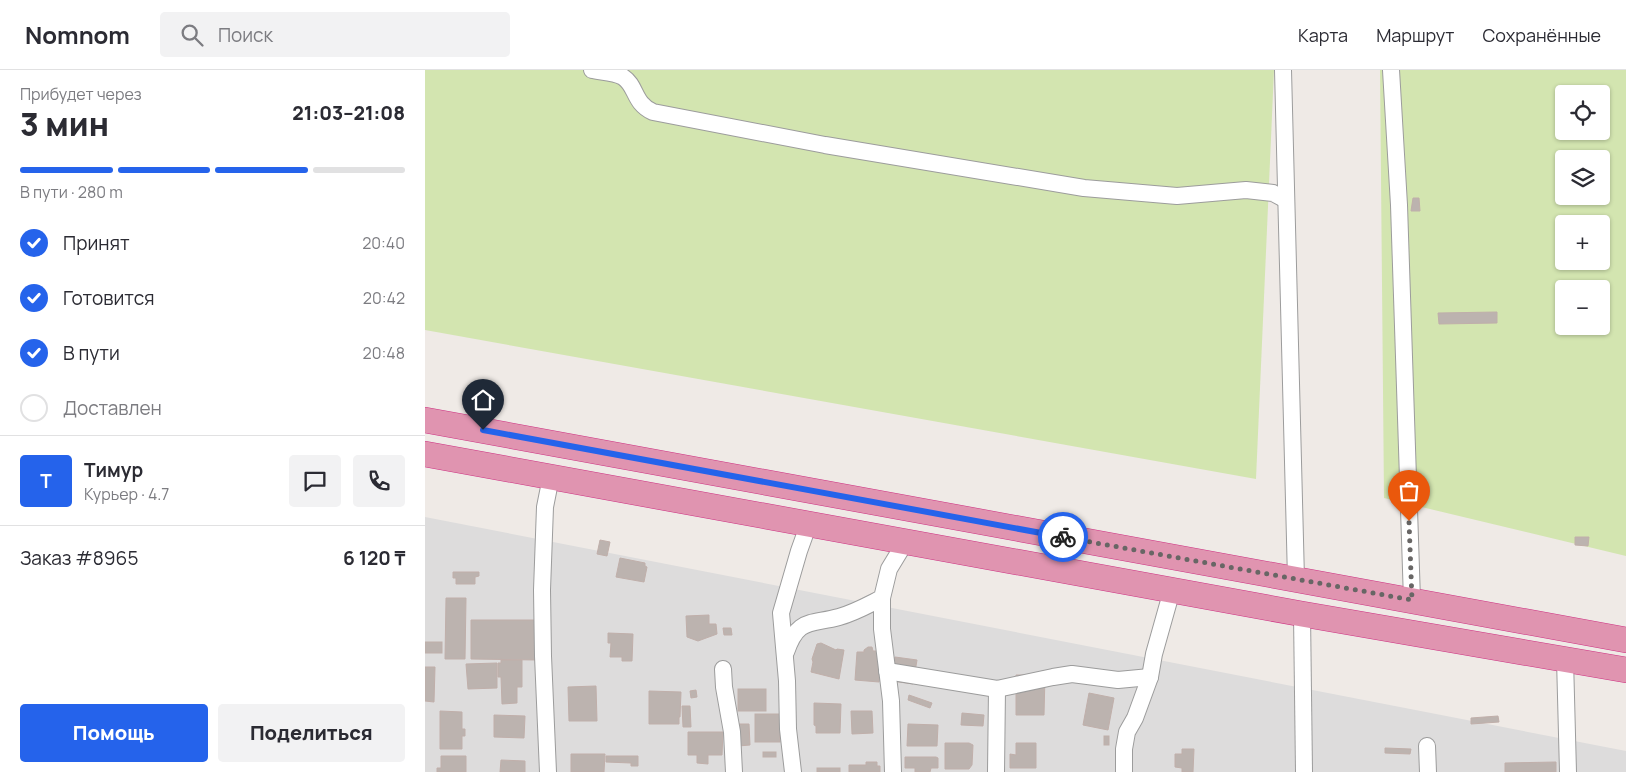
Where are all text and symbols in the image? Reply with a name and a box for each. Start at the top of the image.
search box [160,12,510,57]
text: Nomnom [25,18,130,51]
icon: search [178,21,206,49]
text: Поиск [218,22,273,48]
text: Карта [1298,23,1348,47]
text: Маршрут [1376,23,1454,47]
text: Сохранённые [1482,23,1601,47]
text: Прибудет через [20,83,142,105]
map controls [1555,85,1610,335]
button: locate [1555,85,1610,140]
text: 21:03–21:08 [292,100,405,126]
text: 3 мин [20,102,109,146]
button: layers [1555,150,1610,205]
text: В пути · 280 m [20,181,123,203]
button: + [1555,215,1610,270]
icon: check [20,229,48,257]
text: Принят [63,230,130,256]
text: 20:40 [362,232,405,254]
button: − [1555,280,1610,335]
icon: check [20,284,48,312]
text: Готовится [63,285,155,311]
text: 20:42 [363,287,405,309]
icon: check [20,339,48,367]
text: В пути [63,340,120,366]
text: 20:48 [363,342,405,364]
pin [462,379,504,430]
icon: home [469,386,497,414]
text: Доставлен [63,395,162,421]
button: chat [289,455,341,507]
button: phone [353,455,405,507]
text: Тимур [84,457,143,483]
text: Т [40,468,52,494]
pin [1388,470,1430,521]
icon: bag [1395,477,1423,505]
text: Курьер · 4.7 [84,483,169,505]
courier [1038,512,1088,562]
icon: bike [1049,523,1077,551]
text: Заказ #8965 [20,545,138,571]
text: 6 120 ₸ [343,545,405,571]
button: Помощь [20,704,208,762]
button: Поделиться [218,704,405,762]

